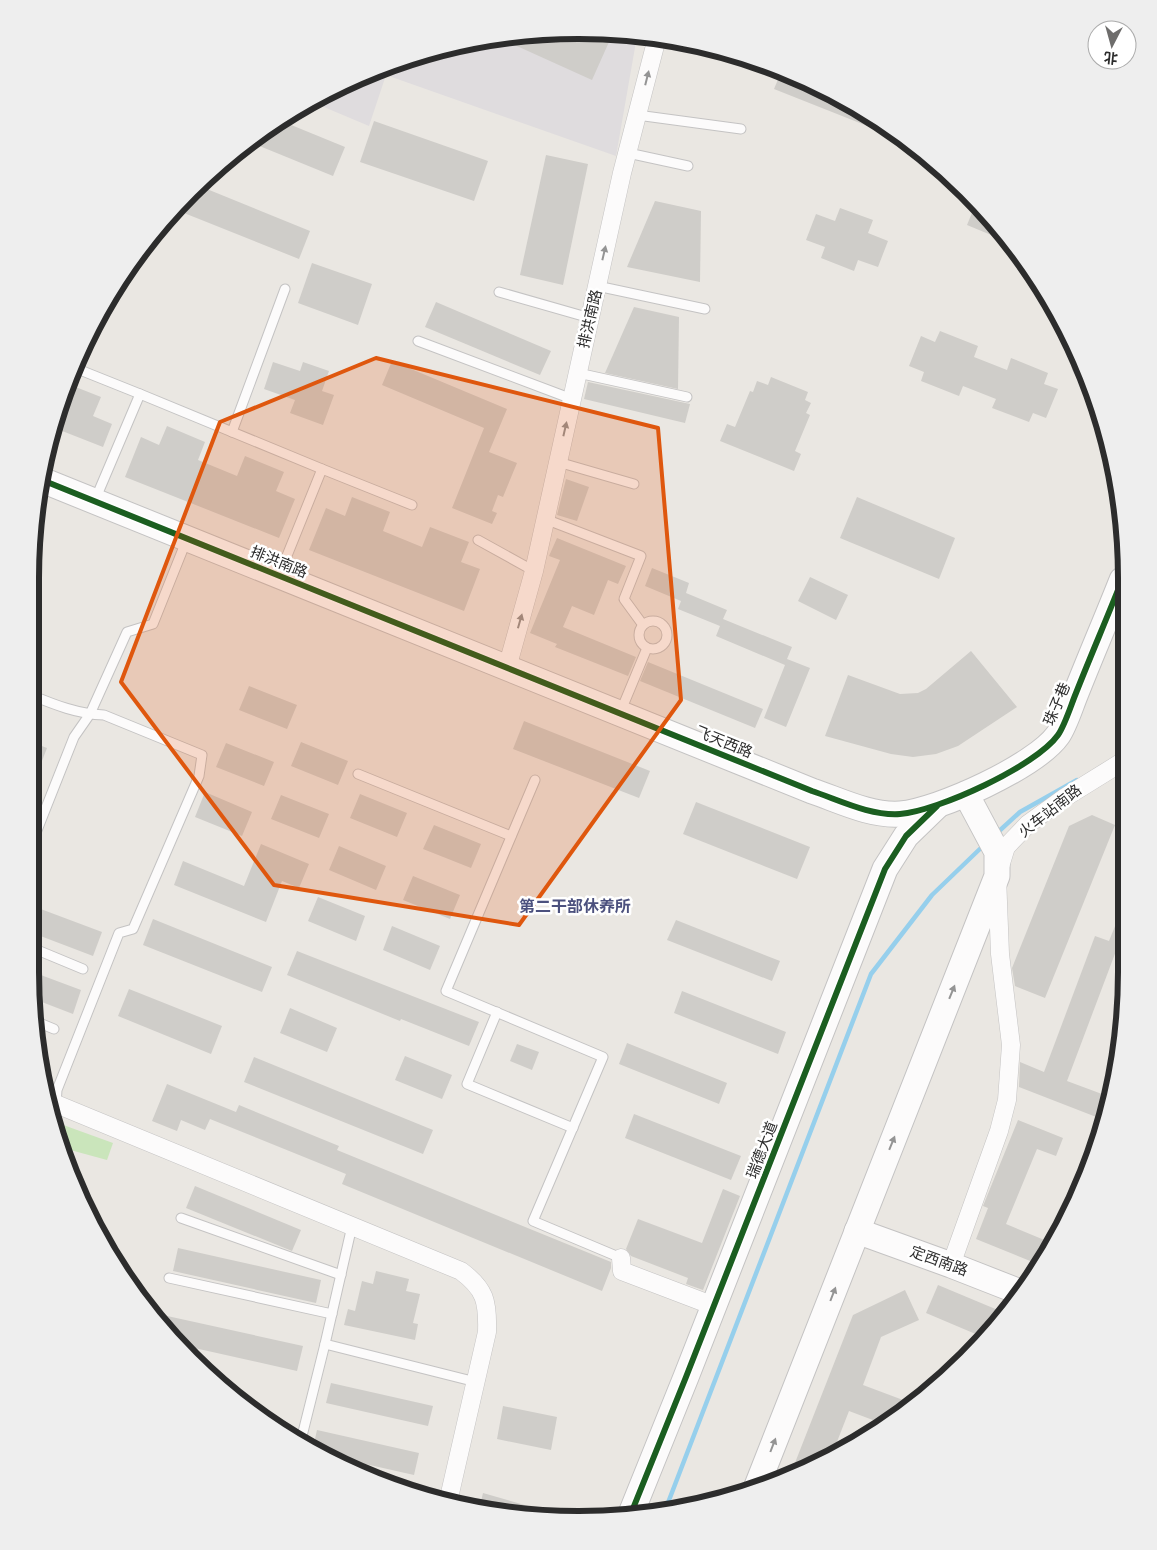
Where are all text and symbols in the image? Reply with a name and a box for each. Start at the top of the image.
north arrow [1087,20,1137,70]
text: 北 [1103,48,1119,68]
one-way arrow [643,70,651,85]
one-way arrow [601,244,609,260]
street label: 排洪南路 [574,288,606,350]
one-way arrow [561,421,569,436]
street label: 排洪南路 [248,541,311,582]
one-way arrow [516,613,524,628]
street label: 珠子巷 [1039,679,1074,728]
street label: 飞天西路 [693,721,756,762]
street label: 火车站南路 [1014,780,1085,841]
district label: 第二干部休养所 [519,896,631,916]
one-way arrow [948,984,956,999]
street label: 瑞德大道 [742,1118,781,1181]
one-way arrow [888,1135,896,1150]
street label: 定西南路 [908,1241,971,1280]
one-way arrow [829,1287,837,1301]
one-way arrow [769,1437,777,1452]

